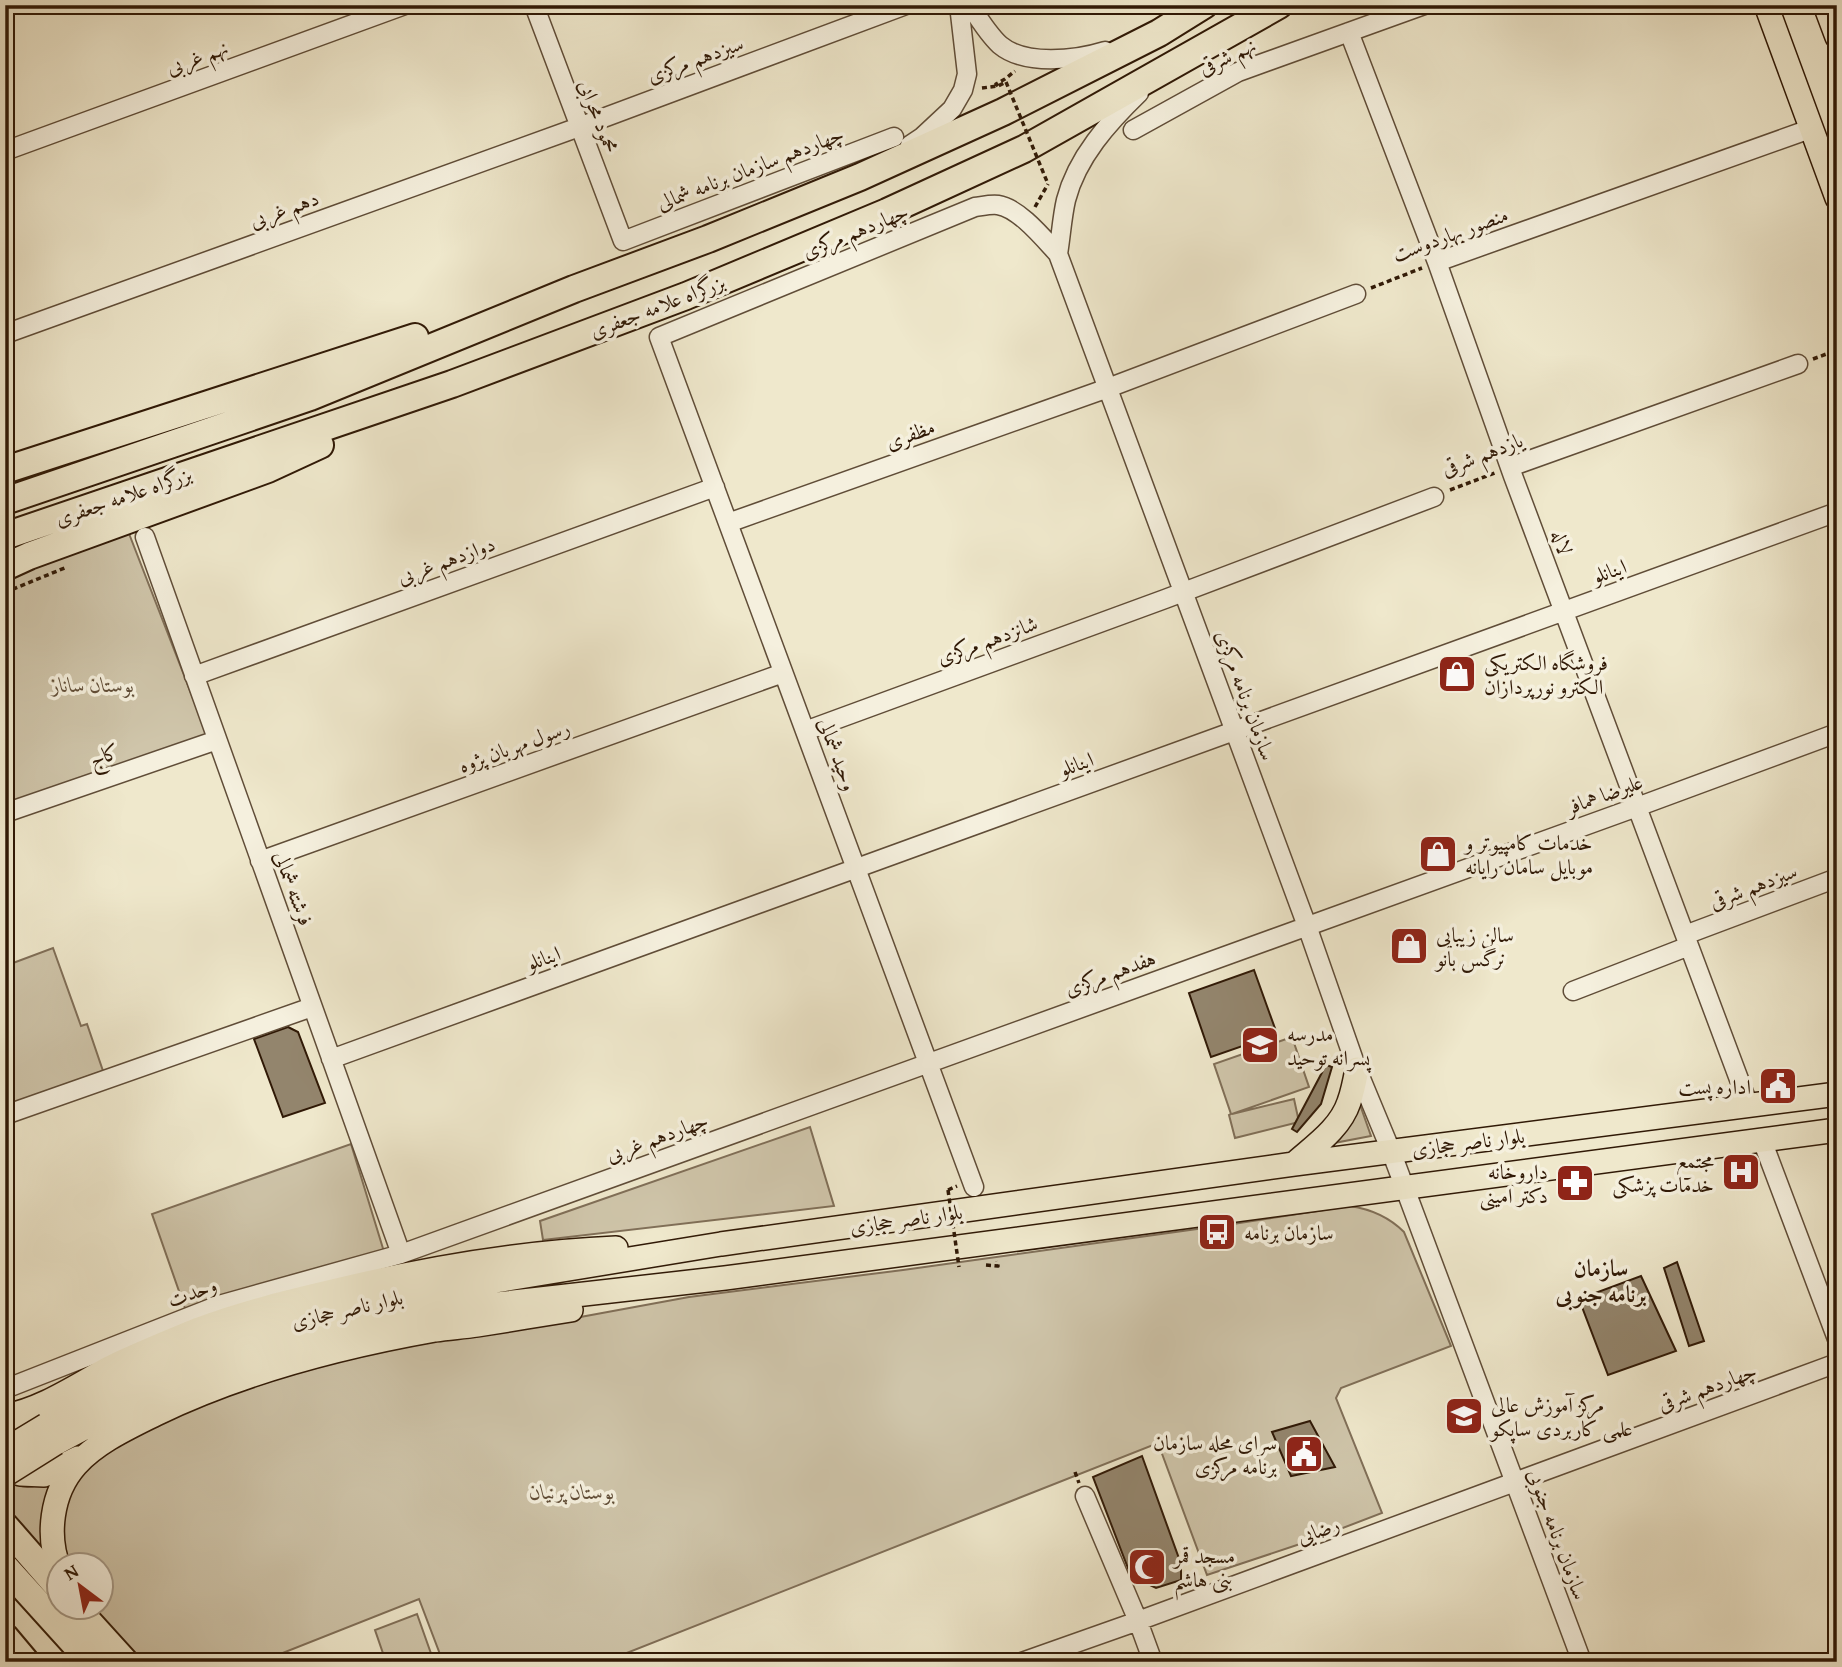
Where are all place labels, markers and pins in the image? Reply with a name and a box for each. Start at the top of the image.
place label: فروشگاه الکتریکی الکترو نورپردازان [1484,647,1608,702]
shop icon: فروشگاه الکتریکی الکترو نورپردازان [1436,653,1478,695]
place label: خدمات کامپیوتر و موبایل سامان رایانه [1463,827,1593,882]
shop icon: خدمات کامپیوتر و موبایل سامان رایانه [1417,833,1459,875]
place label: سالن زیبایی نرگس بانو [1434,919,1514,974]
shop icon: سالن زیبایی نرگس بانو [1388,925,1430,967]
place label: مدرسه پسرانه توحید [1287,1018,1372,1073]
school or university icon: مدرسه پسرانه توحید [1239,1024,1281,1066]
public building icon: اداره پست [1757,1065,1799,1107]
place label: اداره پست [1678,1071,1751,1102]
place label: مجتمع خدمات پزشکی [1612,1145,1714,1200]
hospital icon: مجتمع خدمات پزشکی [1720,1151,1762,1193]
place label: داروخانه دکتر امینی [1480,1156,1548,1211]
pharmacy icon: داروخانه دکتر امینی [1554,1162,1596,1204]
bus stop icon: سازمان برنامه [1196,1211,1238,1253]
place label: سازمان برنامه [1244,1217,1334,1248]
place label: مرکز آموزش عالی علمی کاربردی ساپکو [1489,1389,1633,1444]
school or university icon: مرکز آموزش عالی علمی کاربردی ساپکو [1443,1395,1485,1437]
place label: سرای محله سازمان برنامه مرکزی [1153,1427,1277,1482]
public building icon: سرای محله سازمان برنامه مرکزی [1283,1433,1325,1475]
place label: مسجد قمر بنی هاشم [1172,1540,1235,1601]
mosque icon: مسجد قمر بنی هاشم [1126,1546,1168,1588]

